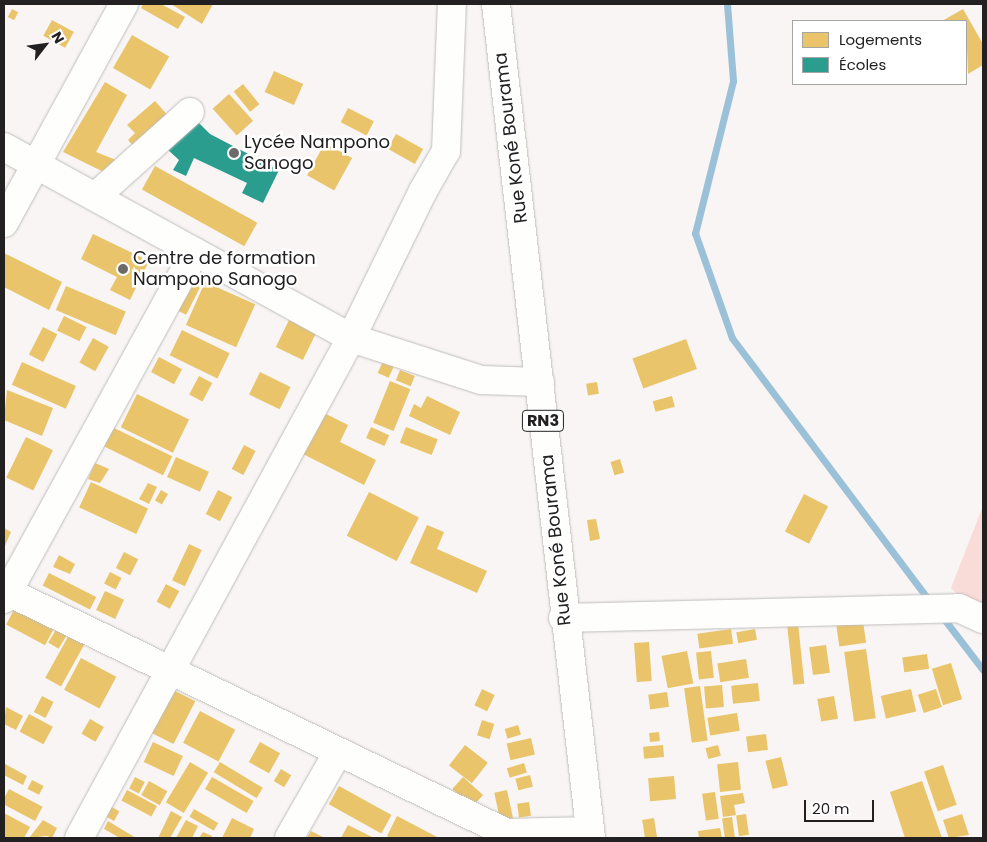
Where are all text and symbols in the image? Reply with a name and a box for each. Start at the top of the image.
north arrow [20,20,70,70]
legend [792,20,967,85]
text: N [47,28,69,47]
text: Logements [839,29,922,50]
street label: Rue Koné Bourama [490,51,532,225]
text: Écoles [839,54,886,75]
place label: Lycée Nampono Sanogo [244,132,390,174]
marker: Lycée Nampono Sanogo [228,147,240,159]
place label: Centre de formation Nampono Sanogo [133,248,316,290]
marker: Centre de formation Nampono Sanogo [117,263,129,275]
road number: RN3 [522,408,564,434]
street label: Rue Koné Bourama [536,453,576,627]
scale bar [807,790,877,822]
text: 20 m [812,798,850,819]

